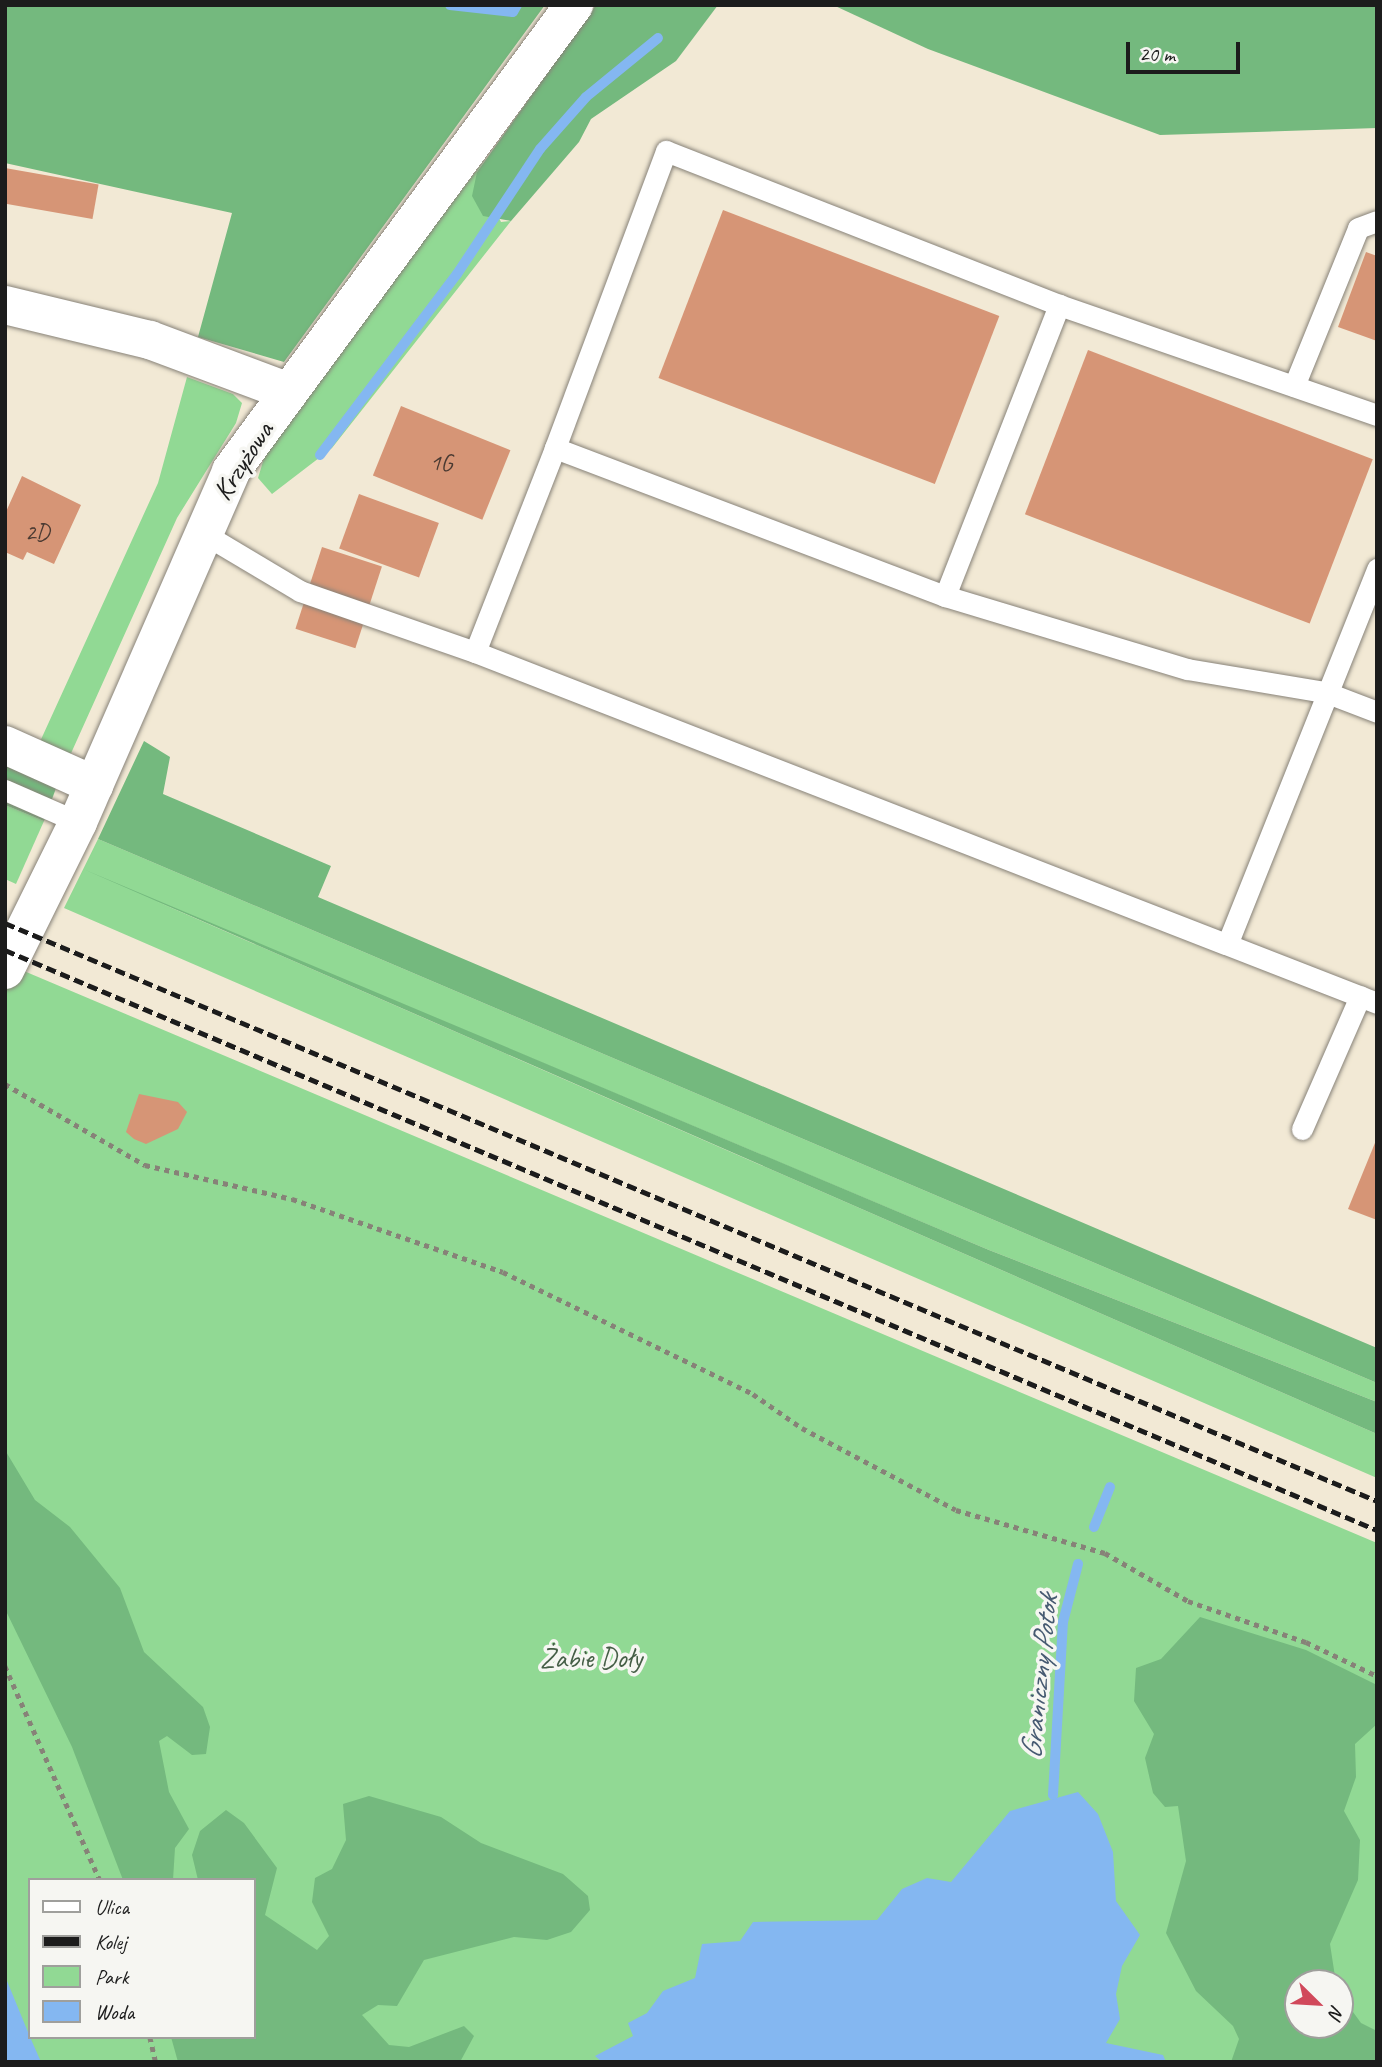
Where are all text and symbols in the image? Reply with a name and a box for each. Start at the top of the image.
scale bar [1130,28,1244,72]
text: 20 m [1139,41,1175,67]
street label: Krzyżowa [205,416,281,506]
house number: 1G [430,449,452,477]
house number: 2D [25,519,49,547]
water label: Graniczny Potok [1013,1593,1065,1761]
park label: Żabie Doły [540,1641,642,1675]
legend [28,1878,256,2039]
text: Ulica [95,1894,129,1920]
text: Kolej [95,1929,126,1955]
text: Park [95,1964,128,1990]
north arrow [1284,1969,1354,2039]
text: Woda [95,1999,134,2025]
text: N [1323,2001,1350,2022]

